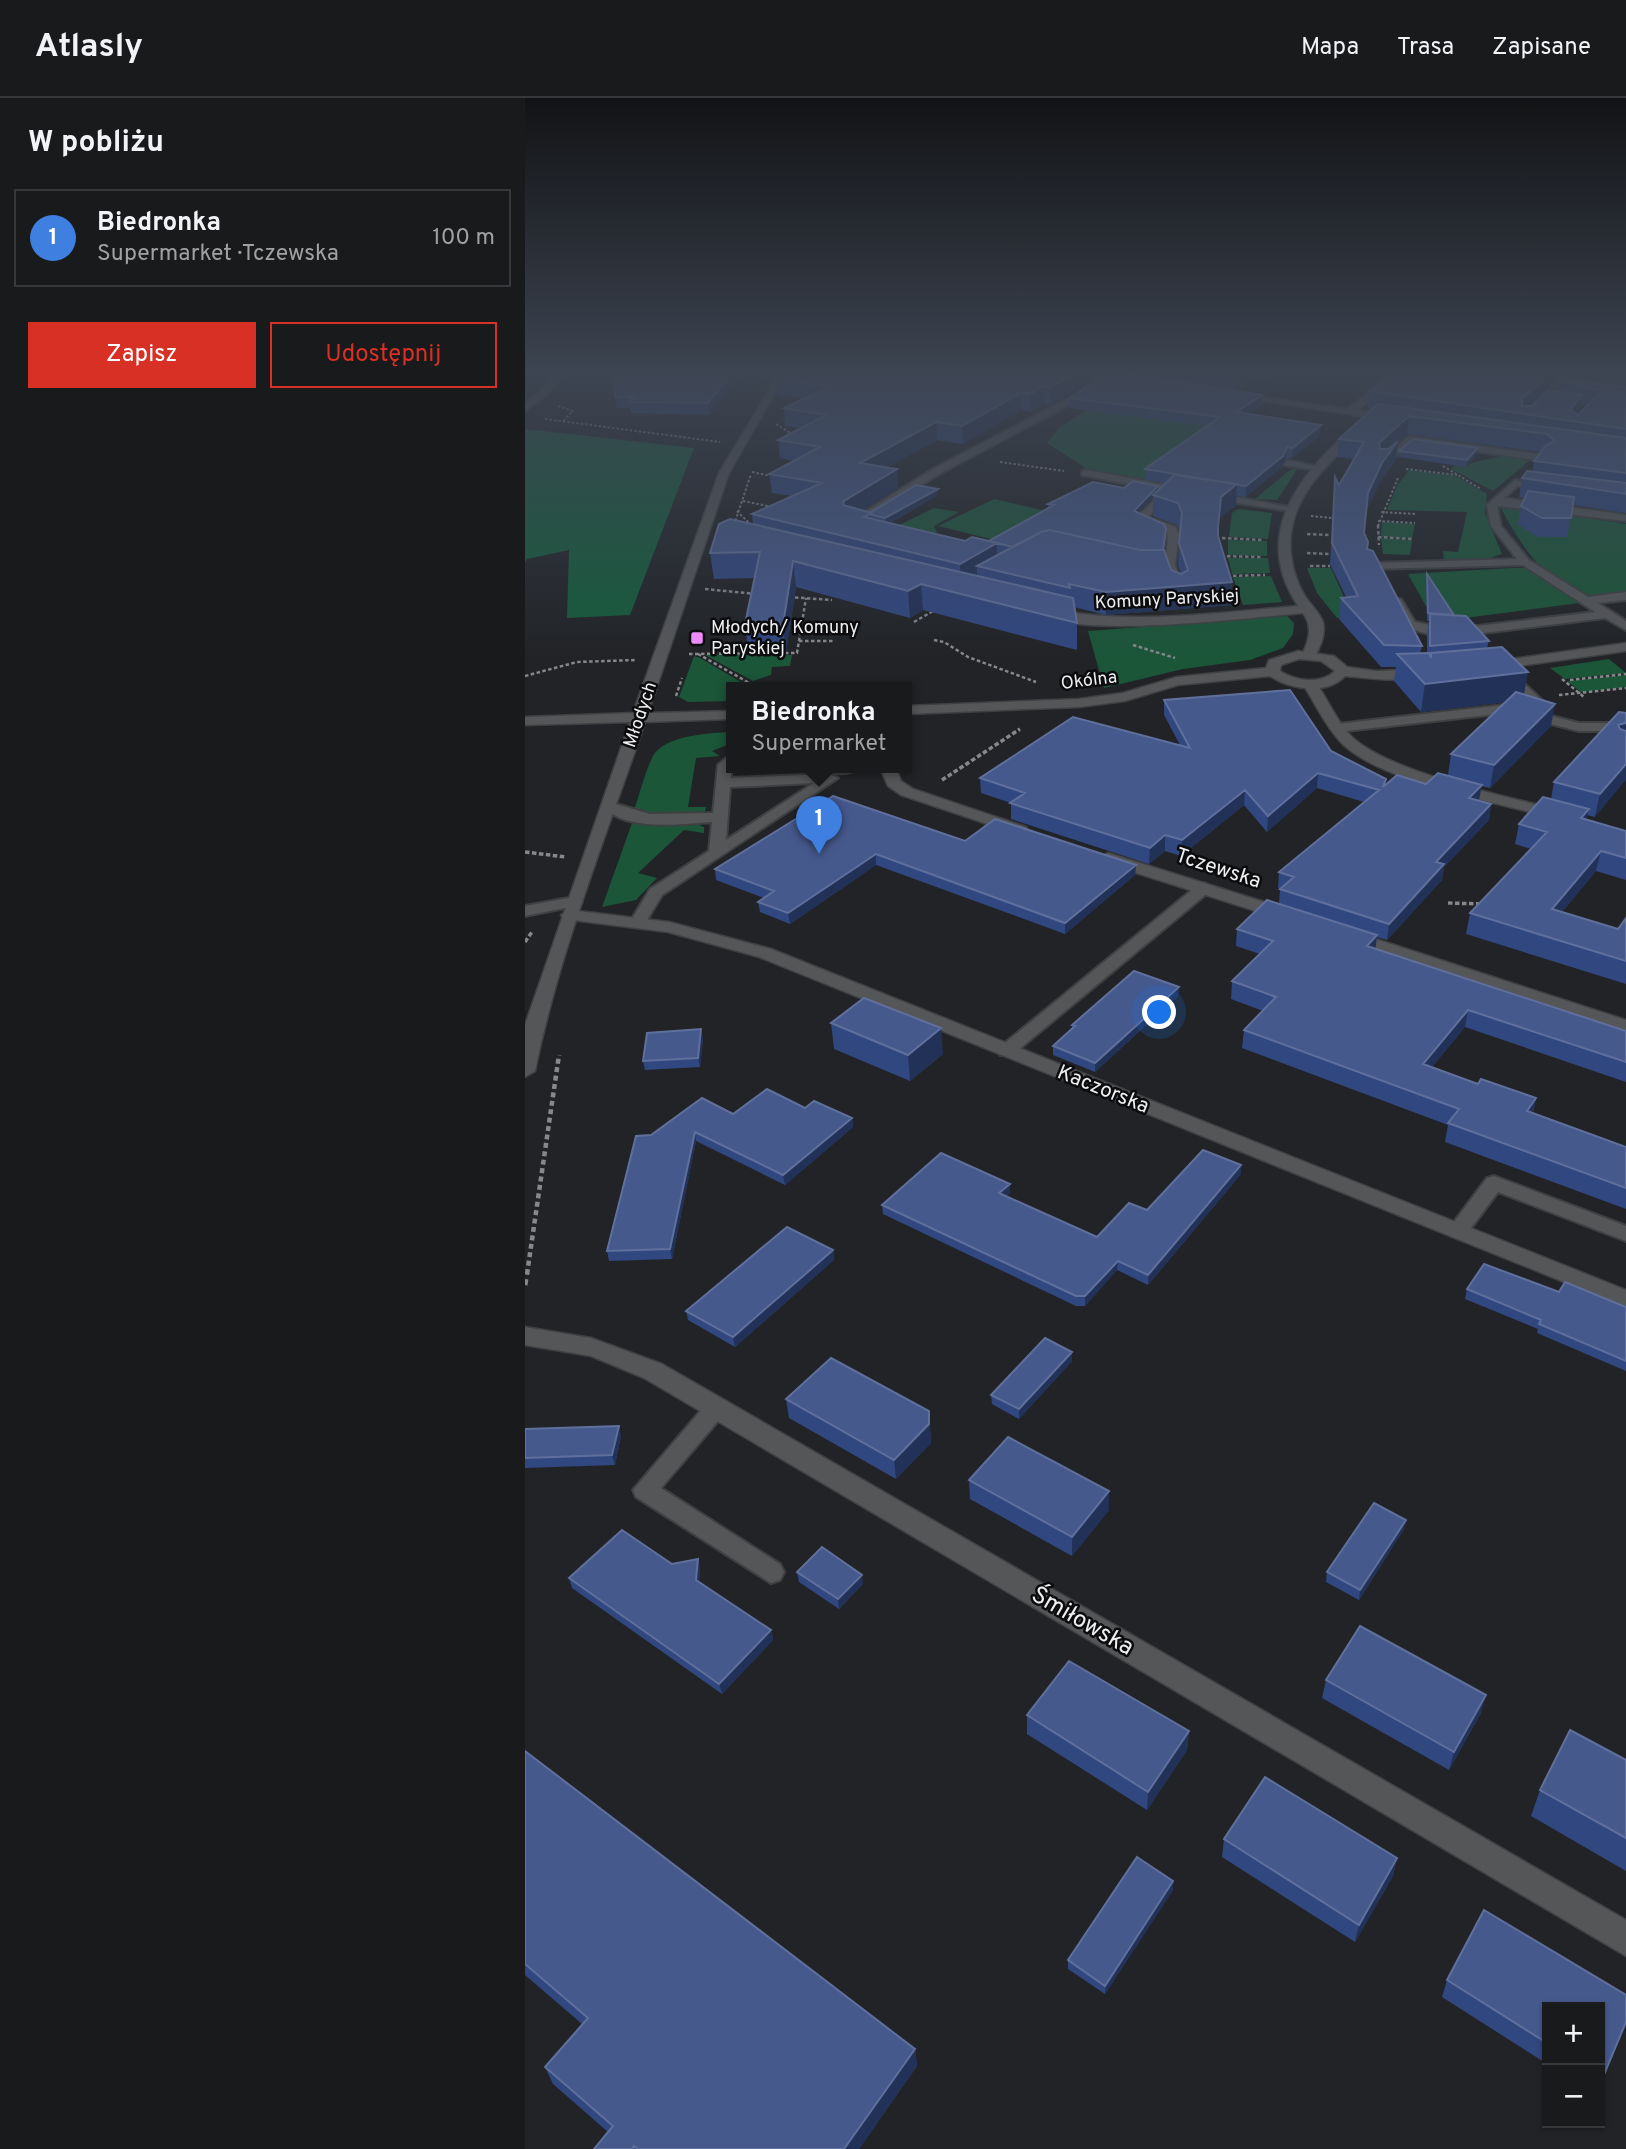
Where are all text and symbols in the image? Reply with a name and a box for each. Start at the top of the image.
text: Atlasly [35,27,143,69]
text: Mapa [1301,33,1359,63]
text: Trasa [1397,33,1454,63]
text: Zapisane [1492,33,1591,63]
text: W pobliżu [28,125,164,162]
text: Biedronka [97,207,221,240]
text: 1 [48,224,58,253]
text: 100 m [432,224,495,253]
text: Supermarket · Tczewska [97,240,339,269]
button: Zapisz [28,322,256,388]
button: Udostępnij [270,322,497,388]
street label: Komuny Paryskiej [1094,585,1240,615]
place label: Młodych/ Komuny Paryskiej [711,617,859,661]
marker: Młodych/ Komuny Paryskiej [689,630,705,646]
street label: Okólna [1059,666,1119,696]
street label: Młodych [619,679,663,751]
popup [726,682,912,773]
text: Biedronka [752,697,876,730]
text: Supermarket [752,730,886,759]
pin: 1 [796,796,842,854]
street label: Tczewska [1172,842,1264,896]
your location [1142,995,1176,1029]
street label: Kaczorska [1053,1059,1153,1121]
street label: Śmiłowska [1025,1579,1140,1663]
map controls [1542,2002,1605,2128]
button: + [1542,2002,1605,2065]
button: − [1542,2065,1605,2128]

